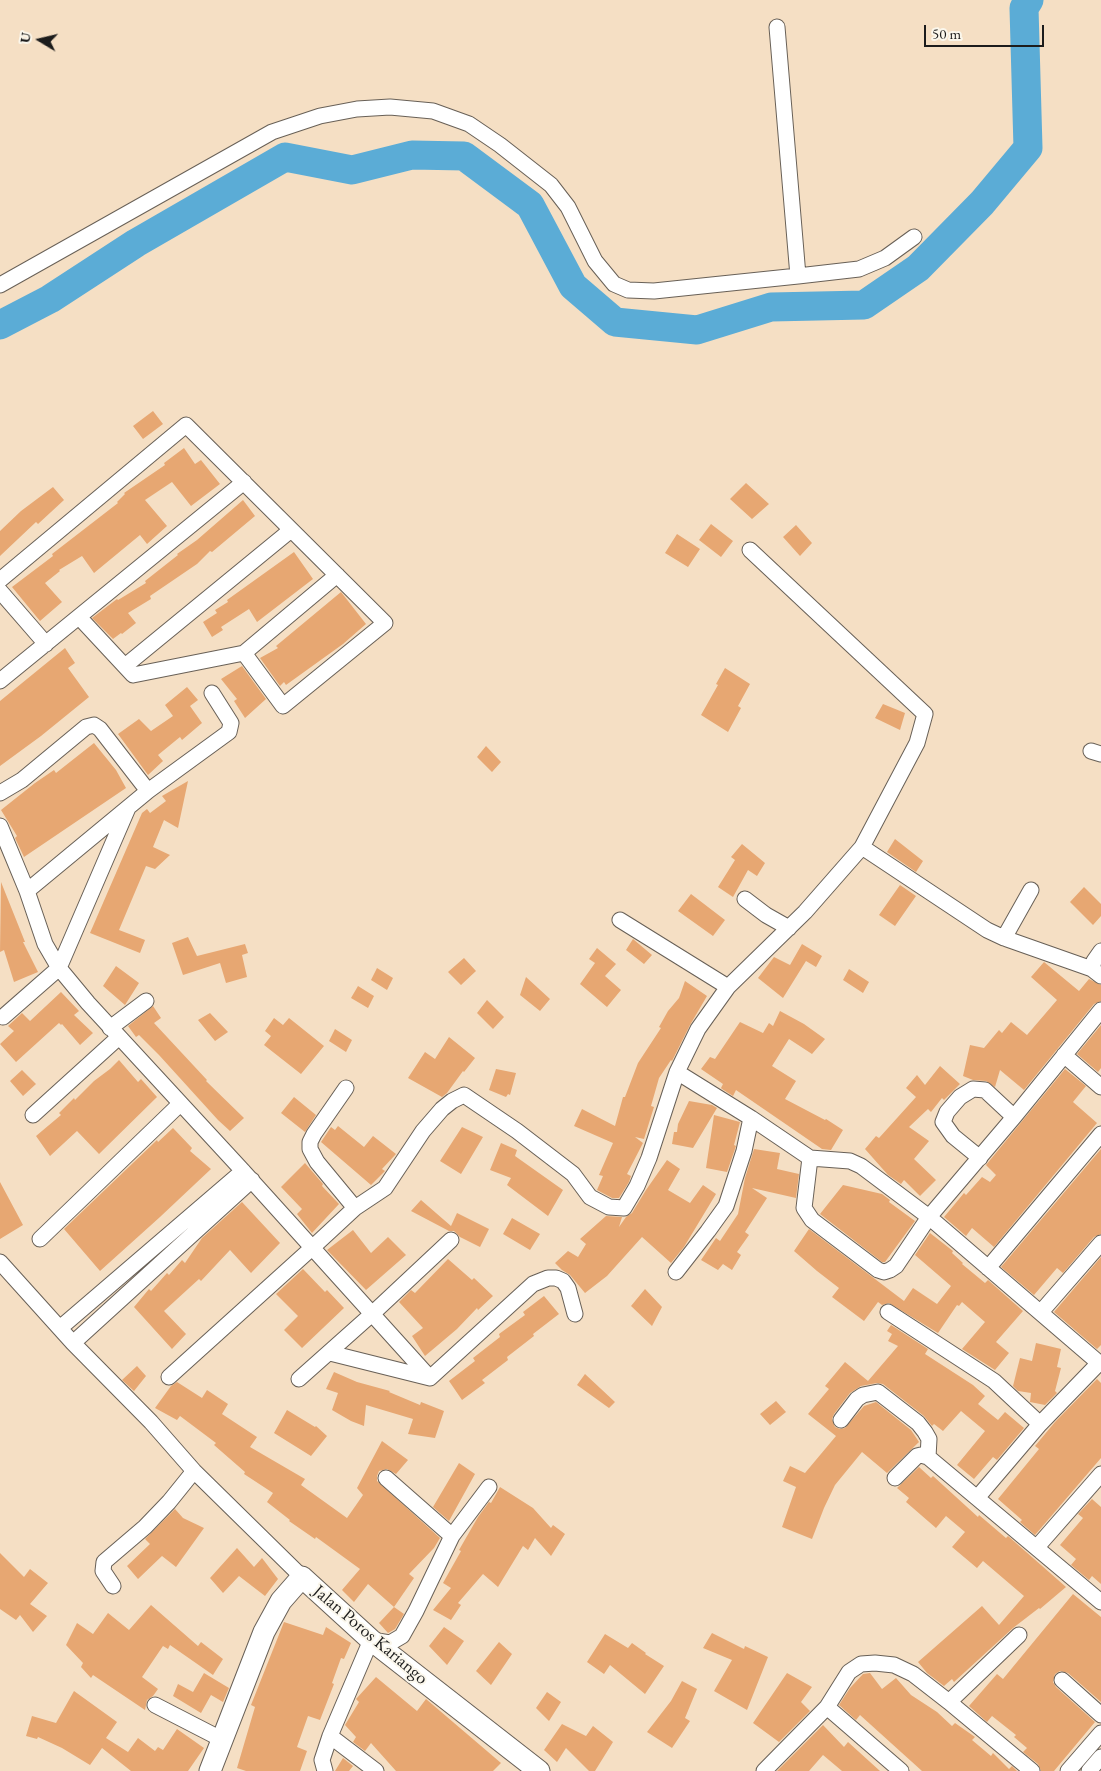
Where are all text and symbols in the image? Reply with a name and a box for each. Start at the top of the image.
north arrow [15,15,65,65]
scale bar [926,15,1046,47]
text: 50 m [932,24,961,43]
text: U [15,31,35,44]
street label: Jalan Poros Kariango [308,1581,432,1689]

